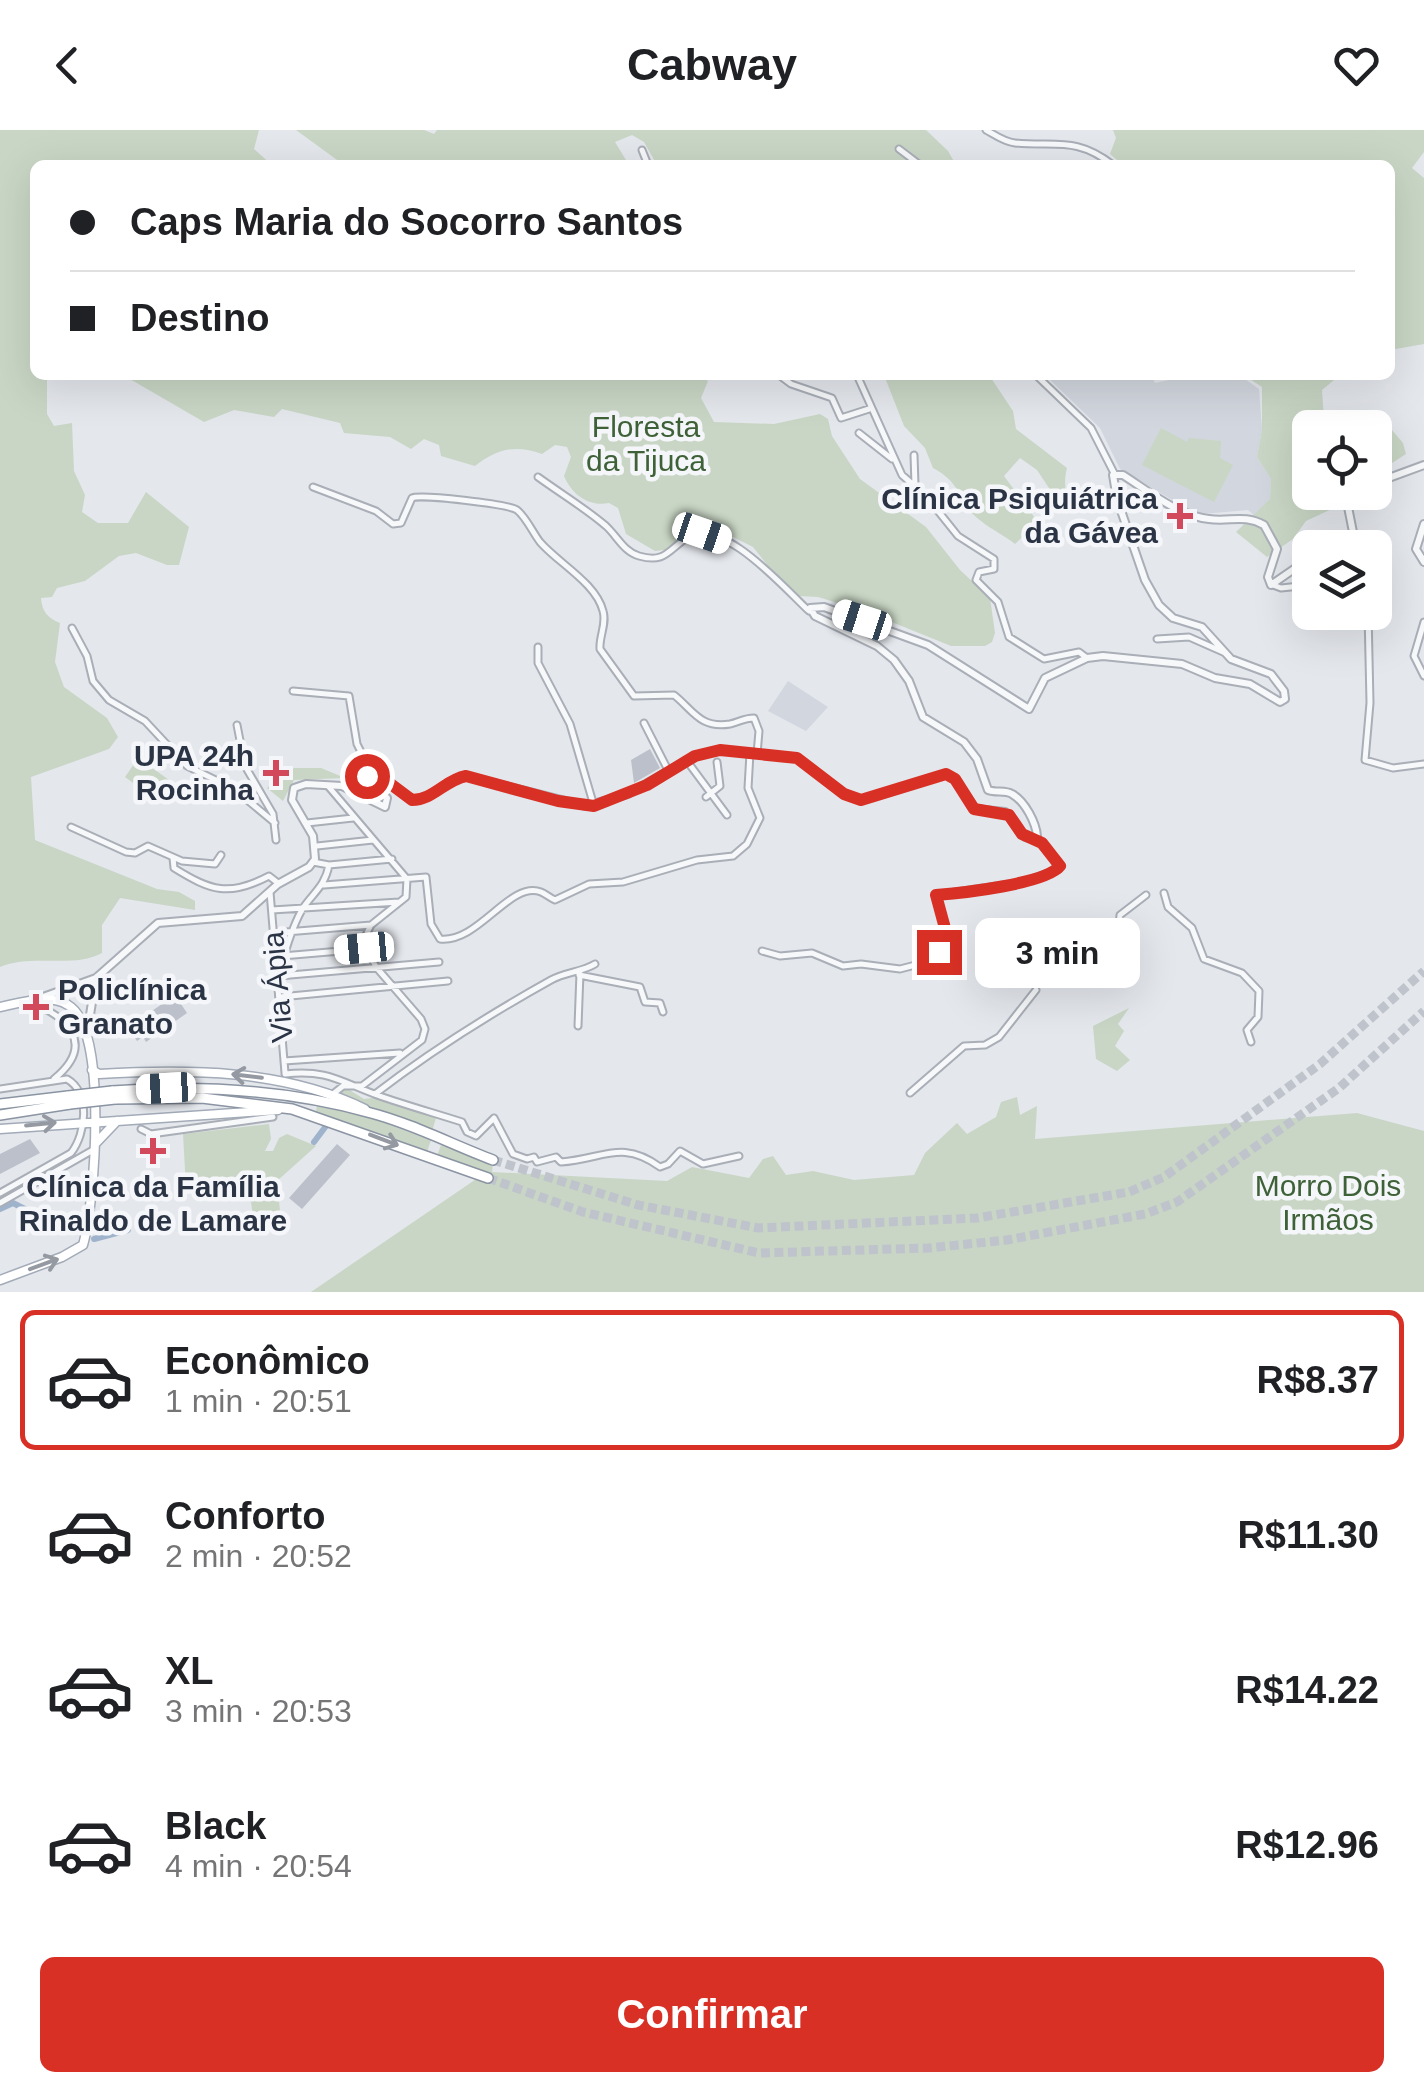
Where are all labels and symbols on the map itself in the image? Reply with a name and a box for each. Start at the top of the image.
park label: Floresta da Tijuca [586,410,706,477]
place label: Clínica Psiquiátrica da Gávea [881,482,1158,549]
marker: Clínica Psiquiátrica da Gávea [1167,503,1193,529]
car [669,509,735,557]
car [829,596,895,644]
place label: UPA 24h Rocinha [134,739,254,806]
route start [345,754,390,799]
marker: UPA 24h Rocinha [263,760,289,786]
callout: 3 min [974,917,1139,987]
street label: Via Ápia [256,930,299,1044]
car [333,930,395,966]
route end [917,930,962,975]
place label: Policlínica Granato [58,973,207,1040]
marker: Policlínica Granato [23,994,49,1020]
one-way arrow [232,1066,264,1085]
car [135,1071,197,1105]
one-way arrow [25,1114,57,1133]
one-way arrow [368,1132,399,1150]
marker: Clínica da Família Rinaldo de Lamare [140,1138,166,1164]
park label: Morro Dois Irmãos [1255,1169,1401,1236]
place label: Clínica da Família Rinaldo de Lamare [19,1170,287,1237]
one-way arrow [29,1253,59,1271]

